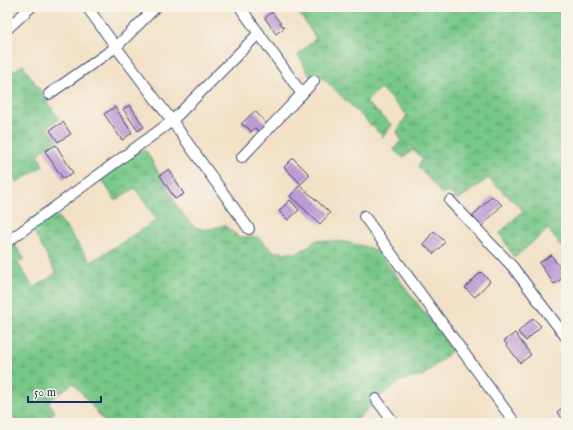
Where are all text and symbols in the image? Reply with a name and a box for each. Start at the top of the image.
scale bar [28,378,101,404]
text: 50 m [34,385,56,400]

